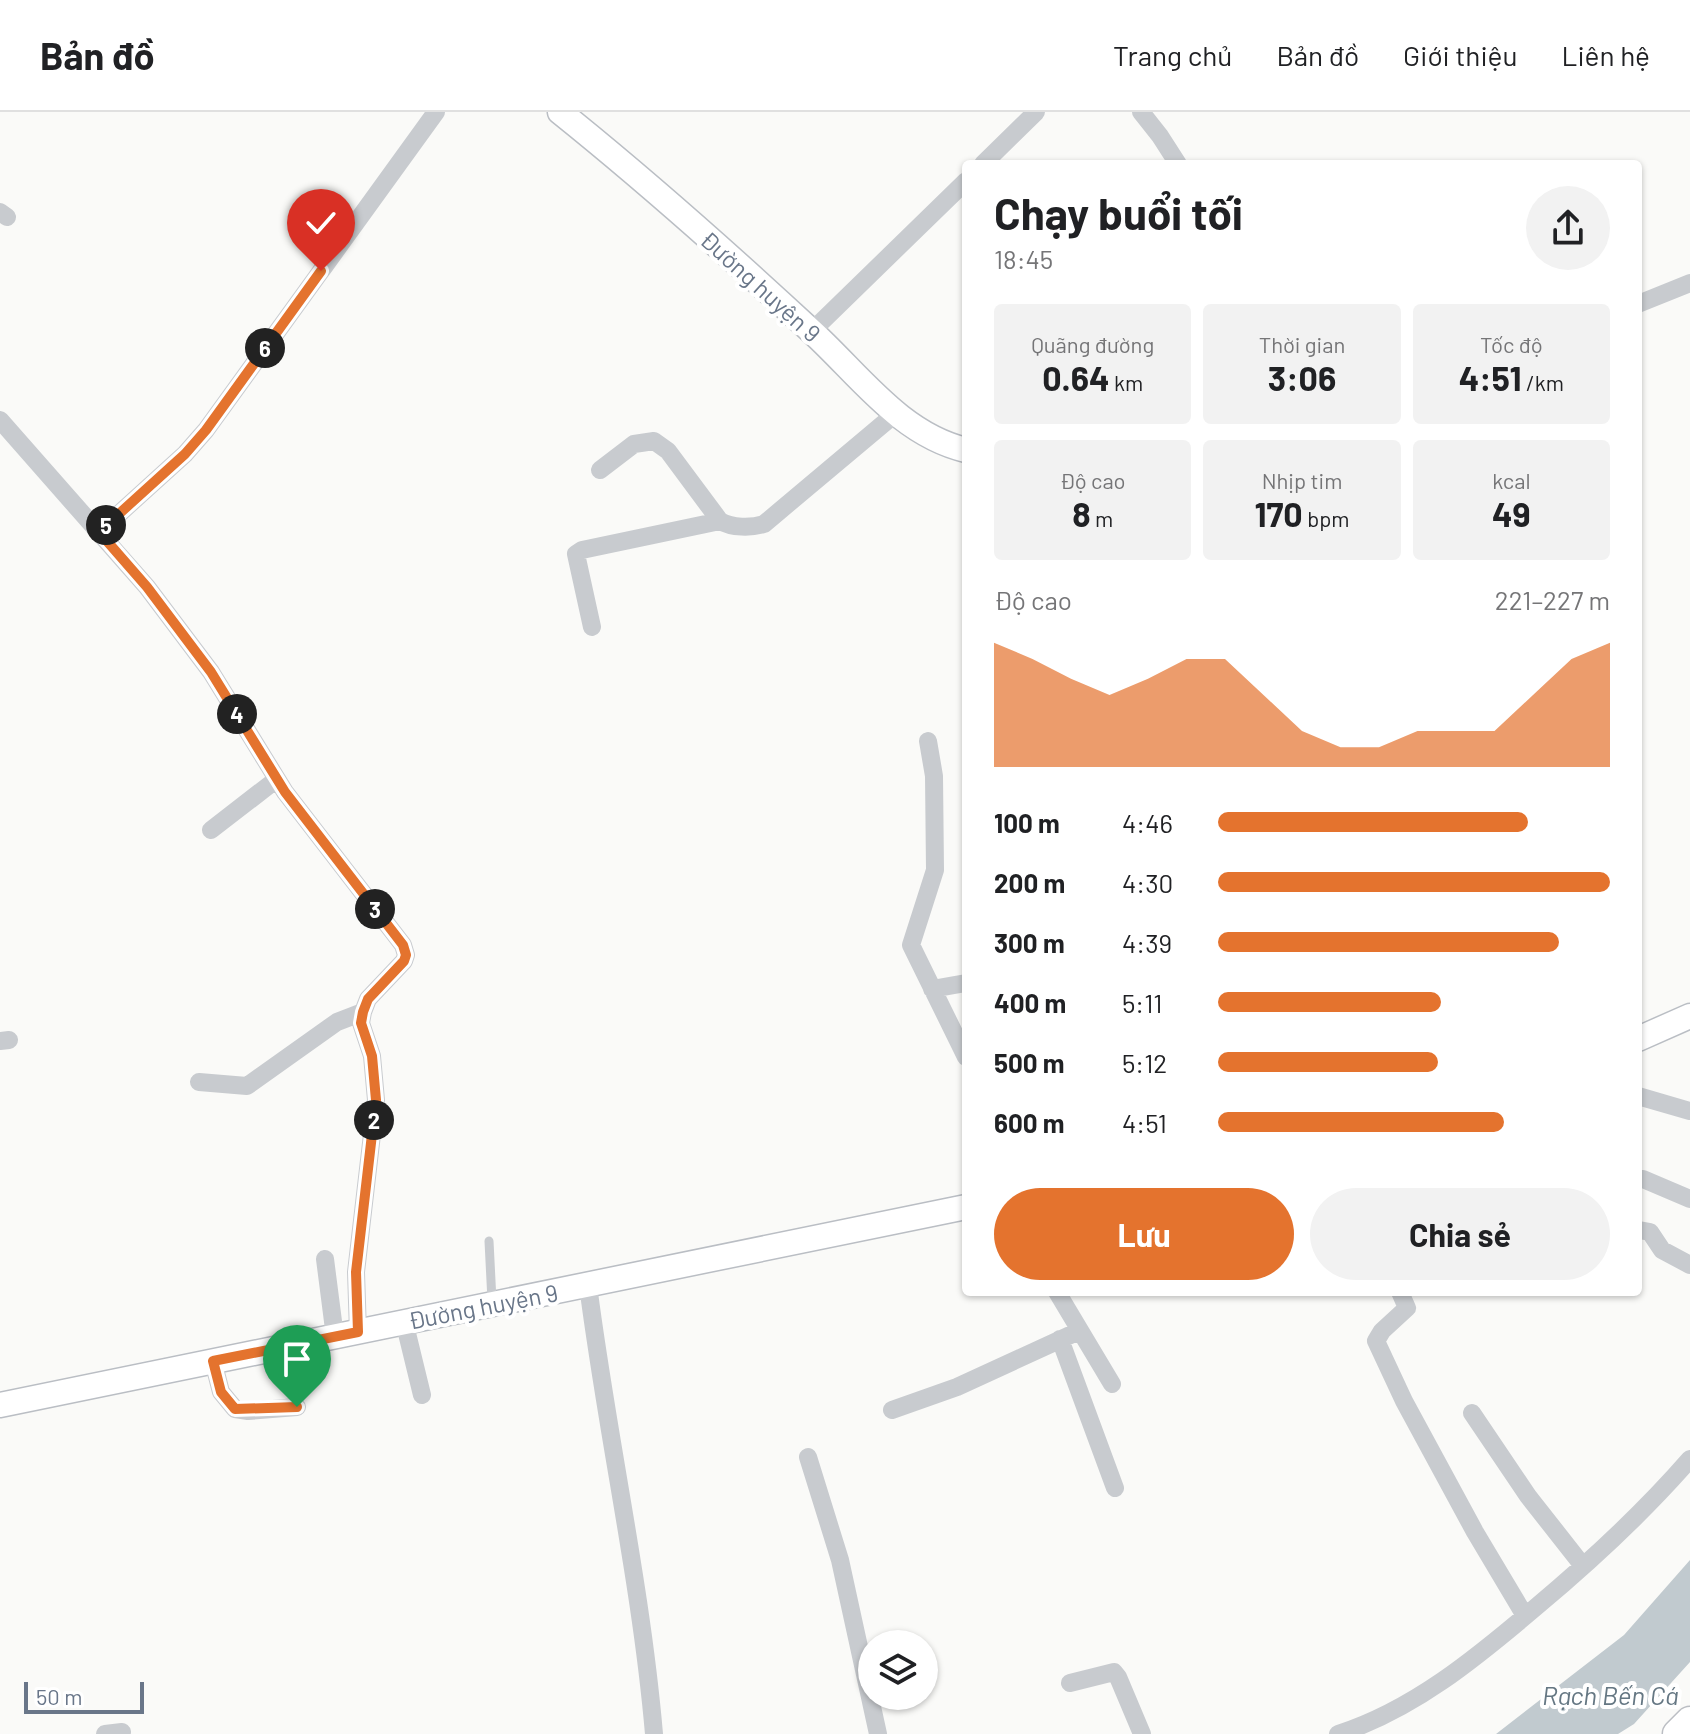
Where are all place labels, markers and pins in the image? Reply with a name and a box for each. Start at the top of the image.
pin [287,189,355,271]
pin: 6 [245,328,285,368]
pin: 5 [86,505,126,545]
pin: 4 [217,694,257,734]
pin: 3 [355,889,395,929]
pin: 2 [354,1100,394,1140]
pin [263,1325,331,1407]

